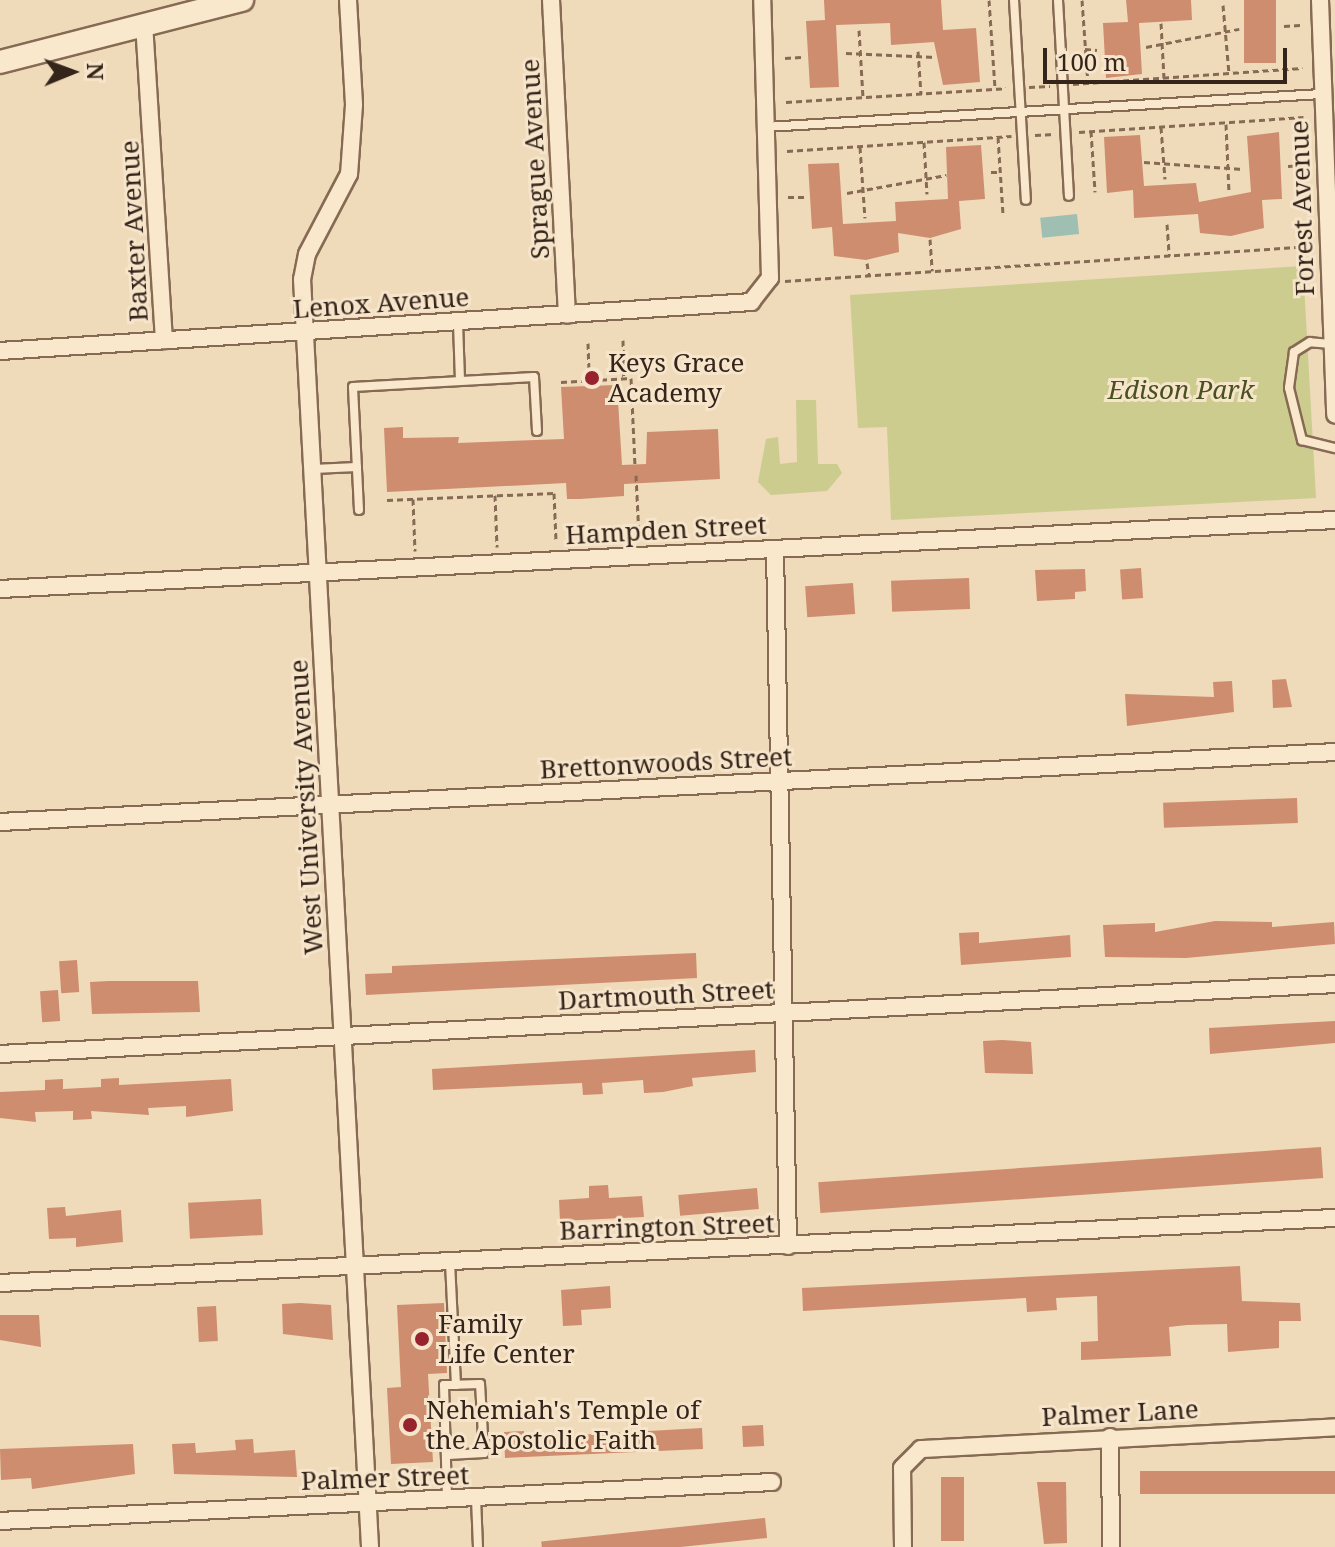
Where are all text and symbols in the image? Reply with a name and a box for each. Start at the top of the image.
north arrow [32,32,112,112]
scale bar [1047,32,1291,82]
text: 100 m [1057,45,1126,78]
street label: Sprague Avenue [514,58,556,260]
text: N [81,63,111,81]
street label: Forest Avenue [1283,119,1321,297]
street label: Baxter Avenue [114,139,154,323]
street label: Lenox Avenue [292,281,470,325]
place label: Keys Grace Academy [608,347,744,408]
marker: Keys Grace Academy [583,369,601,387]
park label: Edison Park [1108,374,1254,406]
street label: Hampden Street [564,509,768,551]
street label: West University Avenue [283,659,329,955]
street label: Brettonwoods Street [539,741,793,785]
street label: Dartmouth Street [557,974,775,1016]
street label: Barrington Street [559,1208,775,1246]
place label: Family Life Center [438,1308,575,1370]
marker: Family Life Center [413,1330,431,1348]
street label: Palmer Lane [1041,1393,1199,1433]
place label: Nehemiah's Temple of the Apostolic Faith [426,1394,700,1456]
marker: Nehemiah's Temple of the Apostolic Faith [401,1416,419,1434]
street label: Palmer Street [300,1459,470,1497]

